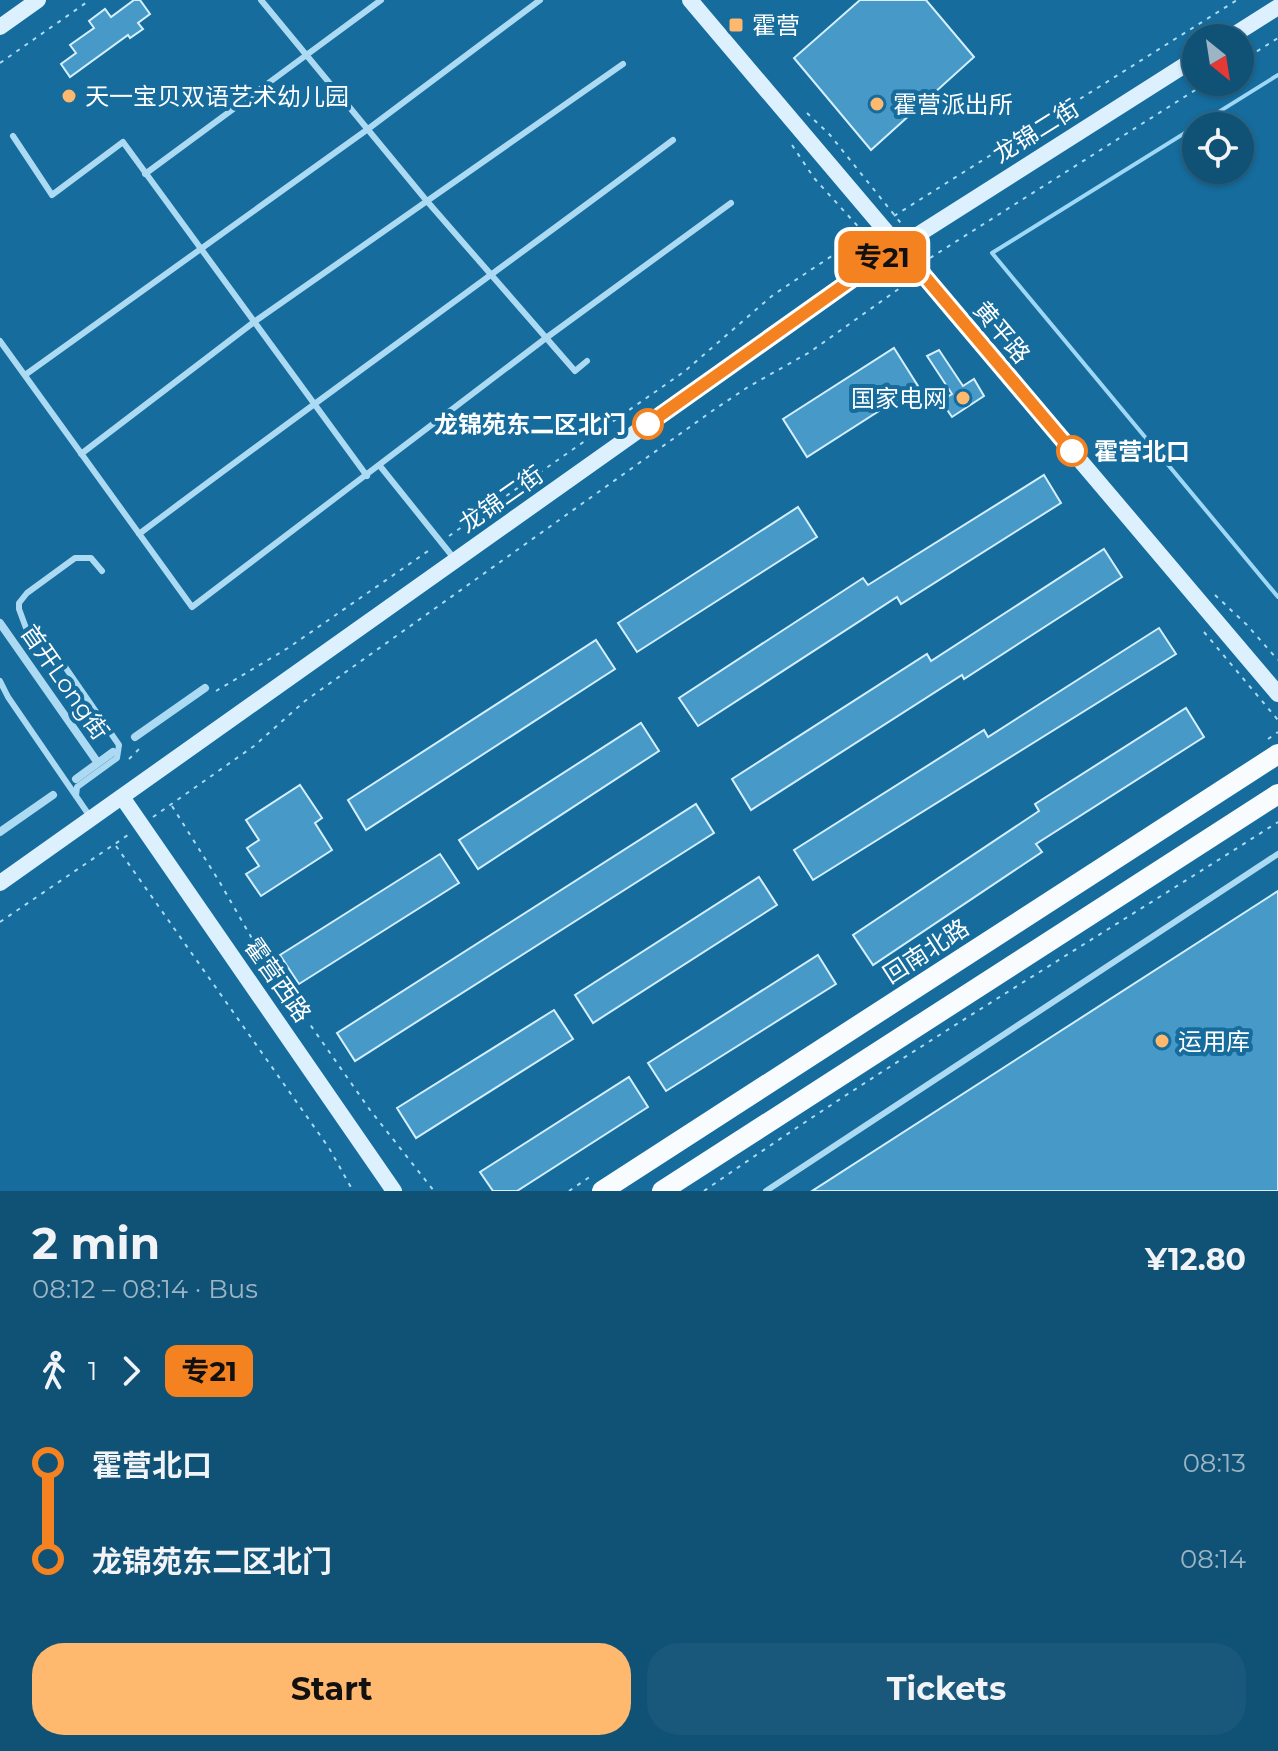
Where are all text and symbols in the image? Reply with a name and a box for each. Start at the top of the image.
place label: 霍营 [752,11,800,40]
marker: 霍营 [727,16,745,34]
north arrow [1182,24,1254,96]
map controls [1182,24,1254,184]
place label: 天一宝贝双语艺术幼儿园 [85,82,349,111]
marker: 天一宝贝双语艺术幼儿园 [60,87,78,105]
place label: 霍营派出所 [893,90,1013,119]
street label: 龙锦二街 [988,93,1084,169]
marker: 霍营派出所 [868,95,886,113]
button: locate [1182,112,1254,184]
line badge: 专21 [836,231,928,283]
text: 专21 [854,240,910,274]
street label: 黄平路 [968,295,1036,369]
place label: 国家电网 [851,384,947,413]
marker: 国家电网 [954,389,972,407]
marker: 龙锦苑东二区北门 [633,409,663,439]
place label: 龙锦苑东二区北门 [434,410,626,439]
marker: 霍营北口 [1057,436,1087,466]
place label: 霍营北口 [1094,437,1190,466]
street label: 龙锦二街 [453,460,549,538]
street label: 首开Long街 [15,619,115,745]
street label: 回南北路 [878,913,974,989]
street label: 霍营西路 [239,932,317,1028]
place label: 运用库 [1178,1027,1250,1056]
marker: 运用库 [1153,1032,1171,1050]
text: 2 min [32,1216,160,1270]
text: ¥12.80 [1145,1241,1246,1278]
text: 08:12 – 08:14 · Bus [32,1273,258,1305]
icon: walk [32,1349,76,1393]
icon: forward [109,1349,153,1393]
text: 专21 [181,1354,237,1388]
text: 1 [88,1355,97,1387]
text: 霍营北口 [92,1447,212,1484]
text: 08:13 [1183,1447,1246,1479]
text: 龙锦苑东二区北门 [92,1543,332,1580]
text: 08:14 [1180,1543,1246,1575]
button: Start [32,1643,631,1735]
button: Tickets [647,1643,1246,1735]

